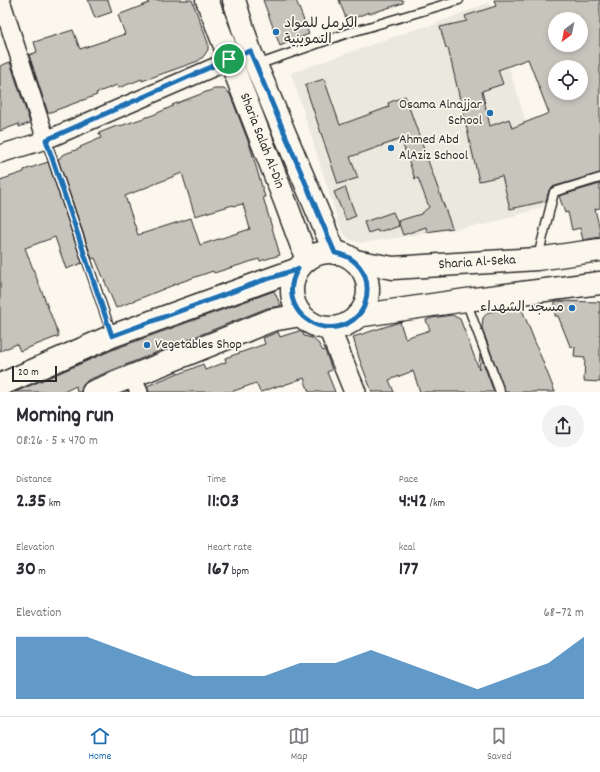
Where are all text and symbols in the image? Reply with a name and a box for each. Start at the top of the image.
north arrow [548,12,588,52]
map controls [548,12,588,100]
place label: الكرمل للمواد التموينية [284,14,358,50]
marker: الكرمل للمواد التموينية [271,27,281,37]
pin [212,42,246,76]
icon: arrive [218,48,240,70]
button: locate [548,60,588,100]
street label: Sharia Salah Al-Din [234,90,289,192]
place label: Osama Alnajjar School [399,95,483,131]
marker: Osama Alnajjar School [485,108,495,118]
place label: Ahmed Abd AlAziz School [399,130,469,166]
marker: Ahmed Abd AlAziz School [386,143,396,153]
street label: Sharia Al-Seka [438,250,517,275]
place label: مسجد الشهداء [480,298,564,318]
marker: مسجد الشهداء [567,303,577,313]
place label: Vegetables Shop [155,335,242,355]
marker: Vegetables Shop [142,340,152,350]
scale bar [12,364,57,383]
text: 20 m [18,365,39,381]
text: Morning run [16,401,114,432]
button: share [542,405,584,447]
text: 08:26 · 5 × 470 m [16,432,98,451]
text: Distance [16,472,52,488]
text: Time [207,472,226,488]
text: Pace [399,472,418,488]
text: 2.35 [16,488,46,516]
text: 11:03 [207,488,239,516]
text: 4:42 [399,488,427,516]
text: km [46,496,61,512]
text: /km [427,496,445,512]
text: Elevation [16,540,54,556]
text: Heart rate [207,540,252,556]
text: kcal [399,540,415,556]
text: 30 [16,556,36,584]
text: 167 [207,556,229,584]
text: 177 [399,556,418,584]
text: m [36,564,46,580]
text: bpm [229,564,249,580]
text: Elevation [16,604,61,623]
text: 68–72 m [543,604,584,623]
tab: Home [88,725,111,765]
tab: Map [288,725,310,765]
tab: Saved [487,725,512,765]

